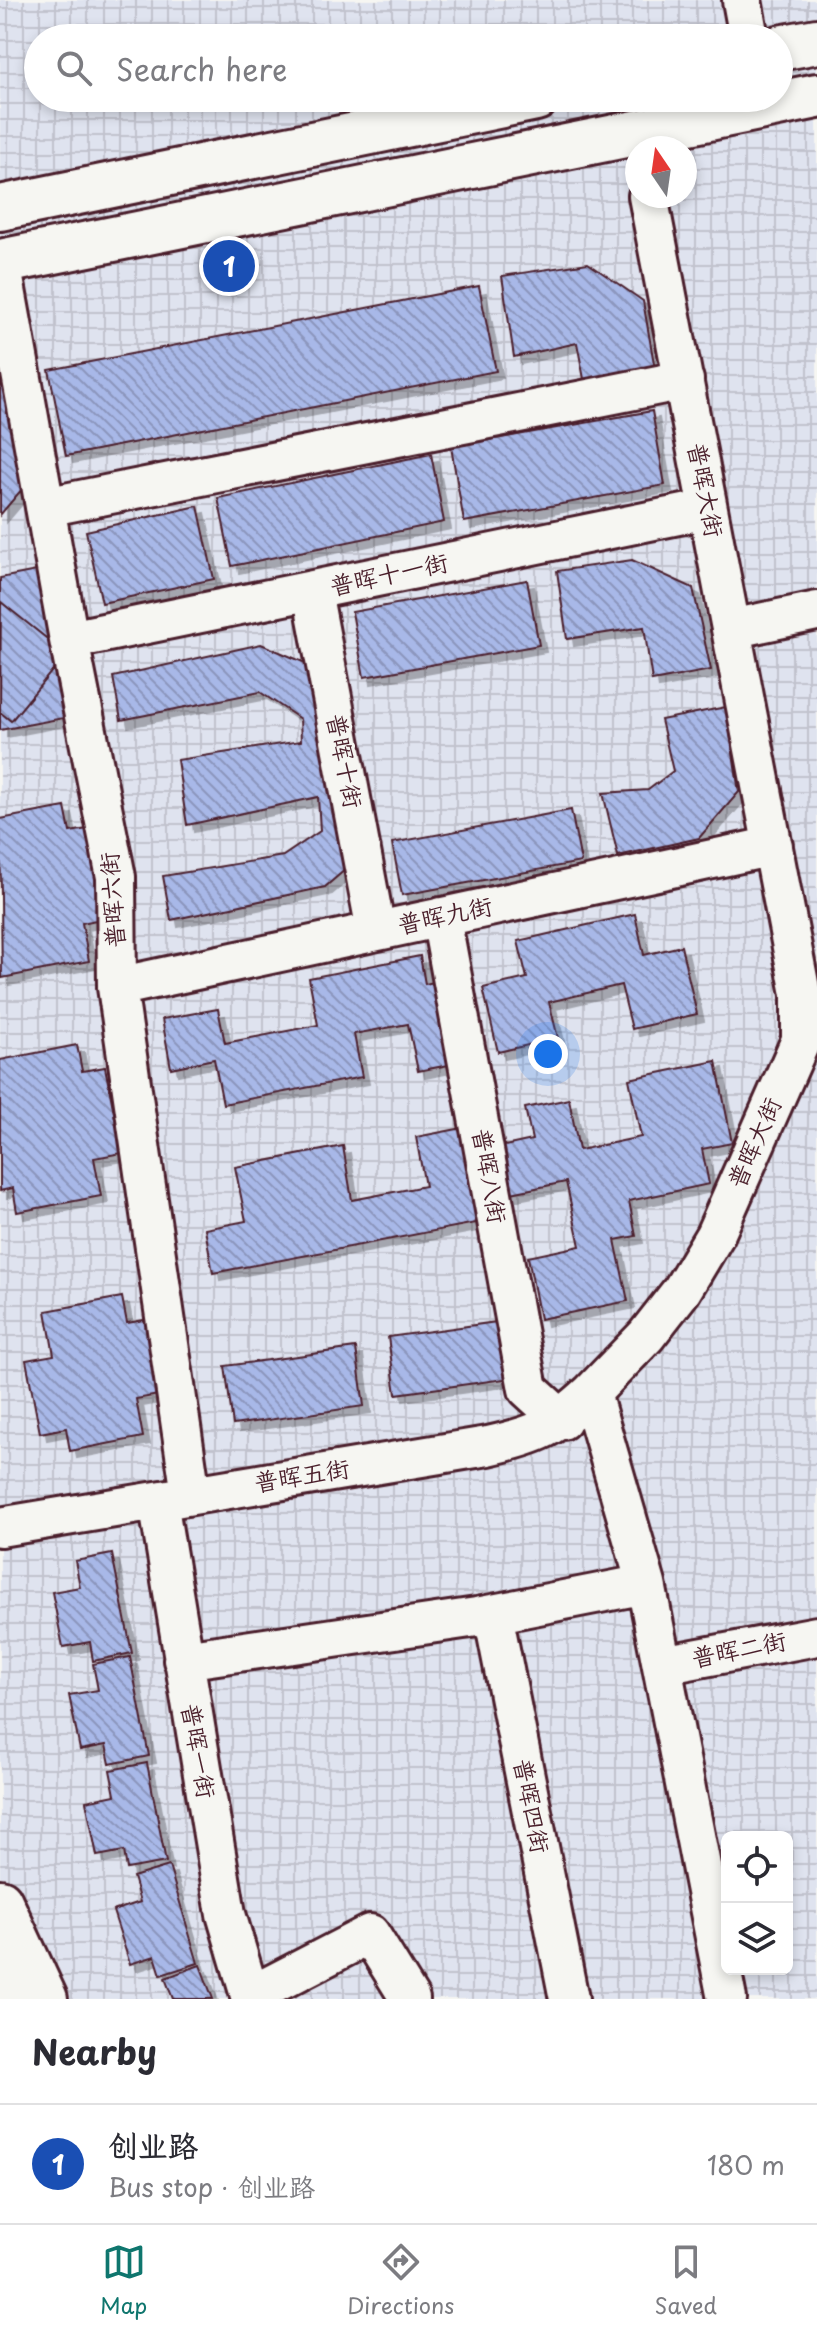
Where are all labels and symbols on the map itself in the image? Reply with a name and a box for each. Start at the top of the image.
north arrow [625,136,697,208]
pin: 1 [203,236,255,296]
street label: 普晖大街 [680,439,734,540]
street label: 普晖十一街 [326,543,451,603]
street label: 普晖十街 [319,710,373,811]
street label: 普晖六街 [90,851,132,949]
street label: 普晖九街 [394,886,495,942]
your location [528,1034,568,1074]
street label: 普晖大街 [717,1091,789,1193]
street label: 普晖八街 [465,1125,517,1226]
street label: 普晖五街 [251,1449,352,1499]
street label: 普晖二街 [688,1621,789,1675]
street label: 普晖一街 [174,1700,226,1801]
street label: 普晖四街 [506,1755,560,1856]

